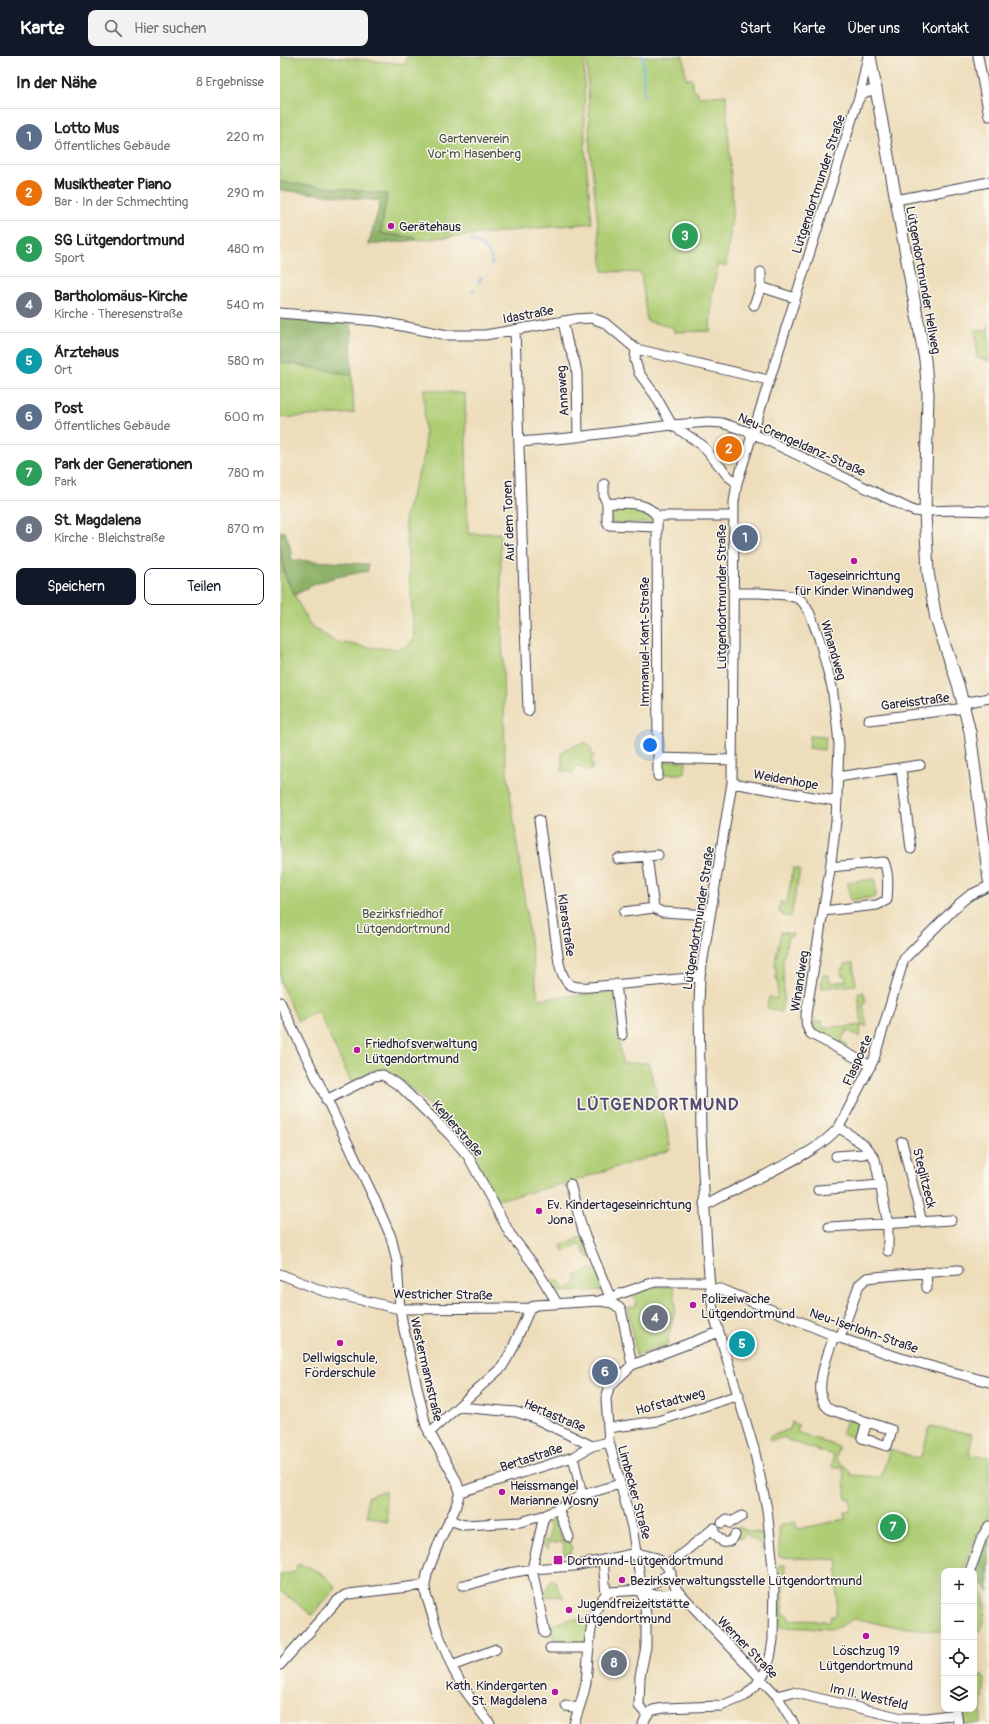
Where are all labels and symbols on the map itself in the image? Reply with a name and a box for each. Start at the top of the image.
street label: Lütgendortmunder Straße [789,112,849,256]
park label: Gartenverein Vor'm Hasenberg [427,131,521,162]
street label: Lütgendortmunder Hellweg [902,205,944,356]
place label: Gerätehaus [399,219,461,235]
marker: Gerätehaus [386,221,396,231]
pin: 3 [672,221,698,251]
street label: Idastraße [502,303,555,327]
street label: Annaweg [553,365,573,417]
street label: Neu-Crengeldanz-Straße [735,410,868,481]
pin: 2 [716,434,742,464]
street label: Auf dem Toren [500,480,518,562]
pin: 1 [732,523,758,553]
street label: Lütgendortmunder Straße [714,524,730,670]
marker: Tageseinrichtung für Kinder Winandweg [849,556,859,566]
place label: Tageseinrichtung für Kinder Winandweg [795,568,914,599]
street label: Immanuel-Kant-Straße [637,576,653,707]
street label: Winandweg [817,618,849,683]
street label: Gareisstraße [880,690,951,714]
your location [640,735,660,755]
street label: Weidenhope [752,766,820,794]
street label: Lütgendortmunder Straße [680,845,718,991]
street label: Klarastraße [554,893,578,958]
park label: Bezirksfriedhof Lütgendortmund [356,906,450,937]
street label: Winandweg [787,949,813,1013]
street label: Flaspoete [840,1032,876,1088]
place label: Friedhofsverwaltung Lütgendortmund [365,1036,478,1067]
marker: Friedhofsverwaltung Lütgendortmund [352,1045,362,1055]
district label: LÜTGENDORTMUND [577,1094,739,1115]
street label: Keplerstraße [428,1097,487,1161]
street label: Steglitzeck [909,1146,939,1211]
place label: Ev. Kindertageseinrichtung Jona [547,1197,692,1228]
marker: Ev. Kindertageseinrichtung Jona [534,1206,544,1216]
street label: Westricher Straße [393,1286,493,1304]
place label: Polizeiwache Lütgendortmund [701,1291,795,1322]
marker: Polizeiwache Lütgendortmund [688,1300,698,1310]
pin: 4 [642,1303,668,1333]
street label: Neu-Iserlohn-Straße [807,1305,921,1357]
street label: Westermannstraße [406,1316,446,1423]
pin: 5 [729,1329,755,1359]
marker: Dellwigschule, Förderschule [335,1338,345,1348]
place label: Dellwigschule, Förderschule [302,1350,378,1381]
pin: 6 [592,1357,618,1387]
street label: Hofstadtweg [634,1385,707,1419]
street label: Hertastraße [521,1396,588,1436]
street label: Bertastraße [498,1440,565,1476]
street label: Limbecker Straße [614,1444,654,1542]
place label: Heissmangel Marianne Wosny [510,1478,599,1509]
marker: Heissmangel Marianne Wosny [497,1487,507,1497]
pin: 7 [880,1512,906,1542]
place label: Dortmund-Lütgendortmund [567,1553,724,1569]
marker: Dortmund-Lütgendortmund [552,1554,564,1566]
place label: Bezirksverwaltungsstelle Lütgendortmund [630,1573,862,1589]
marker: Bezirksverwaltungsstelle Lütgendortmund [617,1575,627,1585]
place label: Jugendfreizeitstätte Lütgendortmund [577,1596,690,1627]
marker: Jugendfreizeitstätte Lütgendortmund [564,1605,574,1615]
street label: Werner Straße [714,1613,781,1683]
marker: Löschzug 19 Lütgendortmund [861,1631,871,1641]
place label: Löschzug 19 Lütgendortmund [819,1643,913,1674]
pin: 8 [601,1648,627,1678]
place label: Kath. Kindergarten St. Magdalena [446,1678,547,1709]
street label: Im II. Westfeld [828,1680,910,1714]
marker: Kath. Kindergarten St. Magdalena [550,1687,560,1697]

